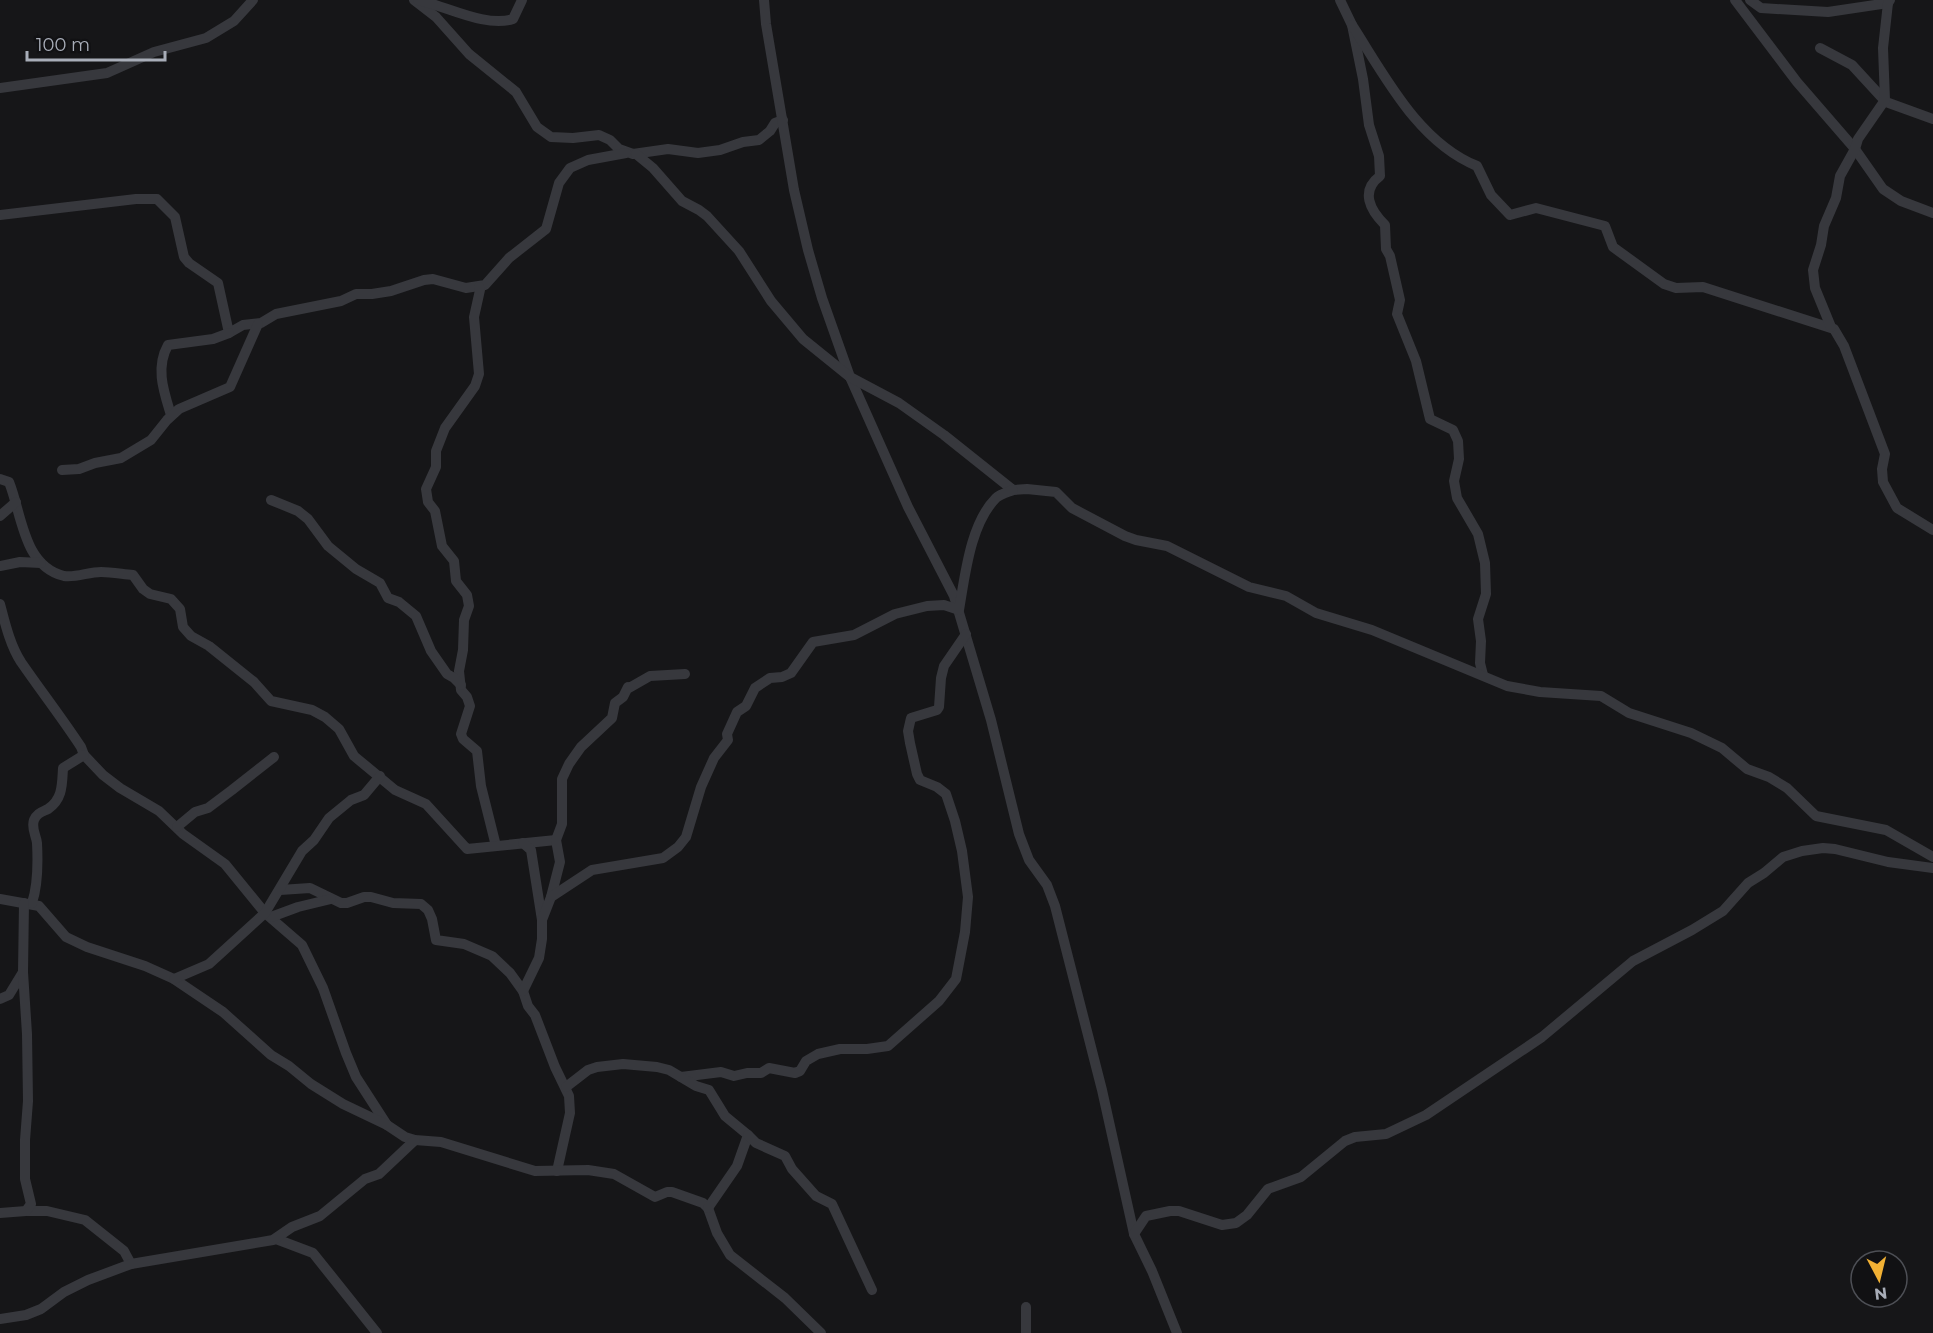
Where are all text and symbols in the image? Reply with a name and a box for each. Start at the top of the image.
scale bar [27,24,165,62]
text: 100 m [36,34,90,56]
north arrow [1849,1249,1909,1309]
text: N [1873,1283,1888,1304]

